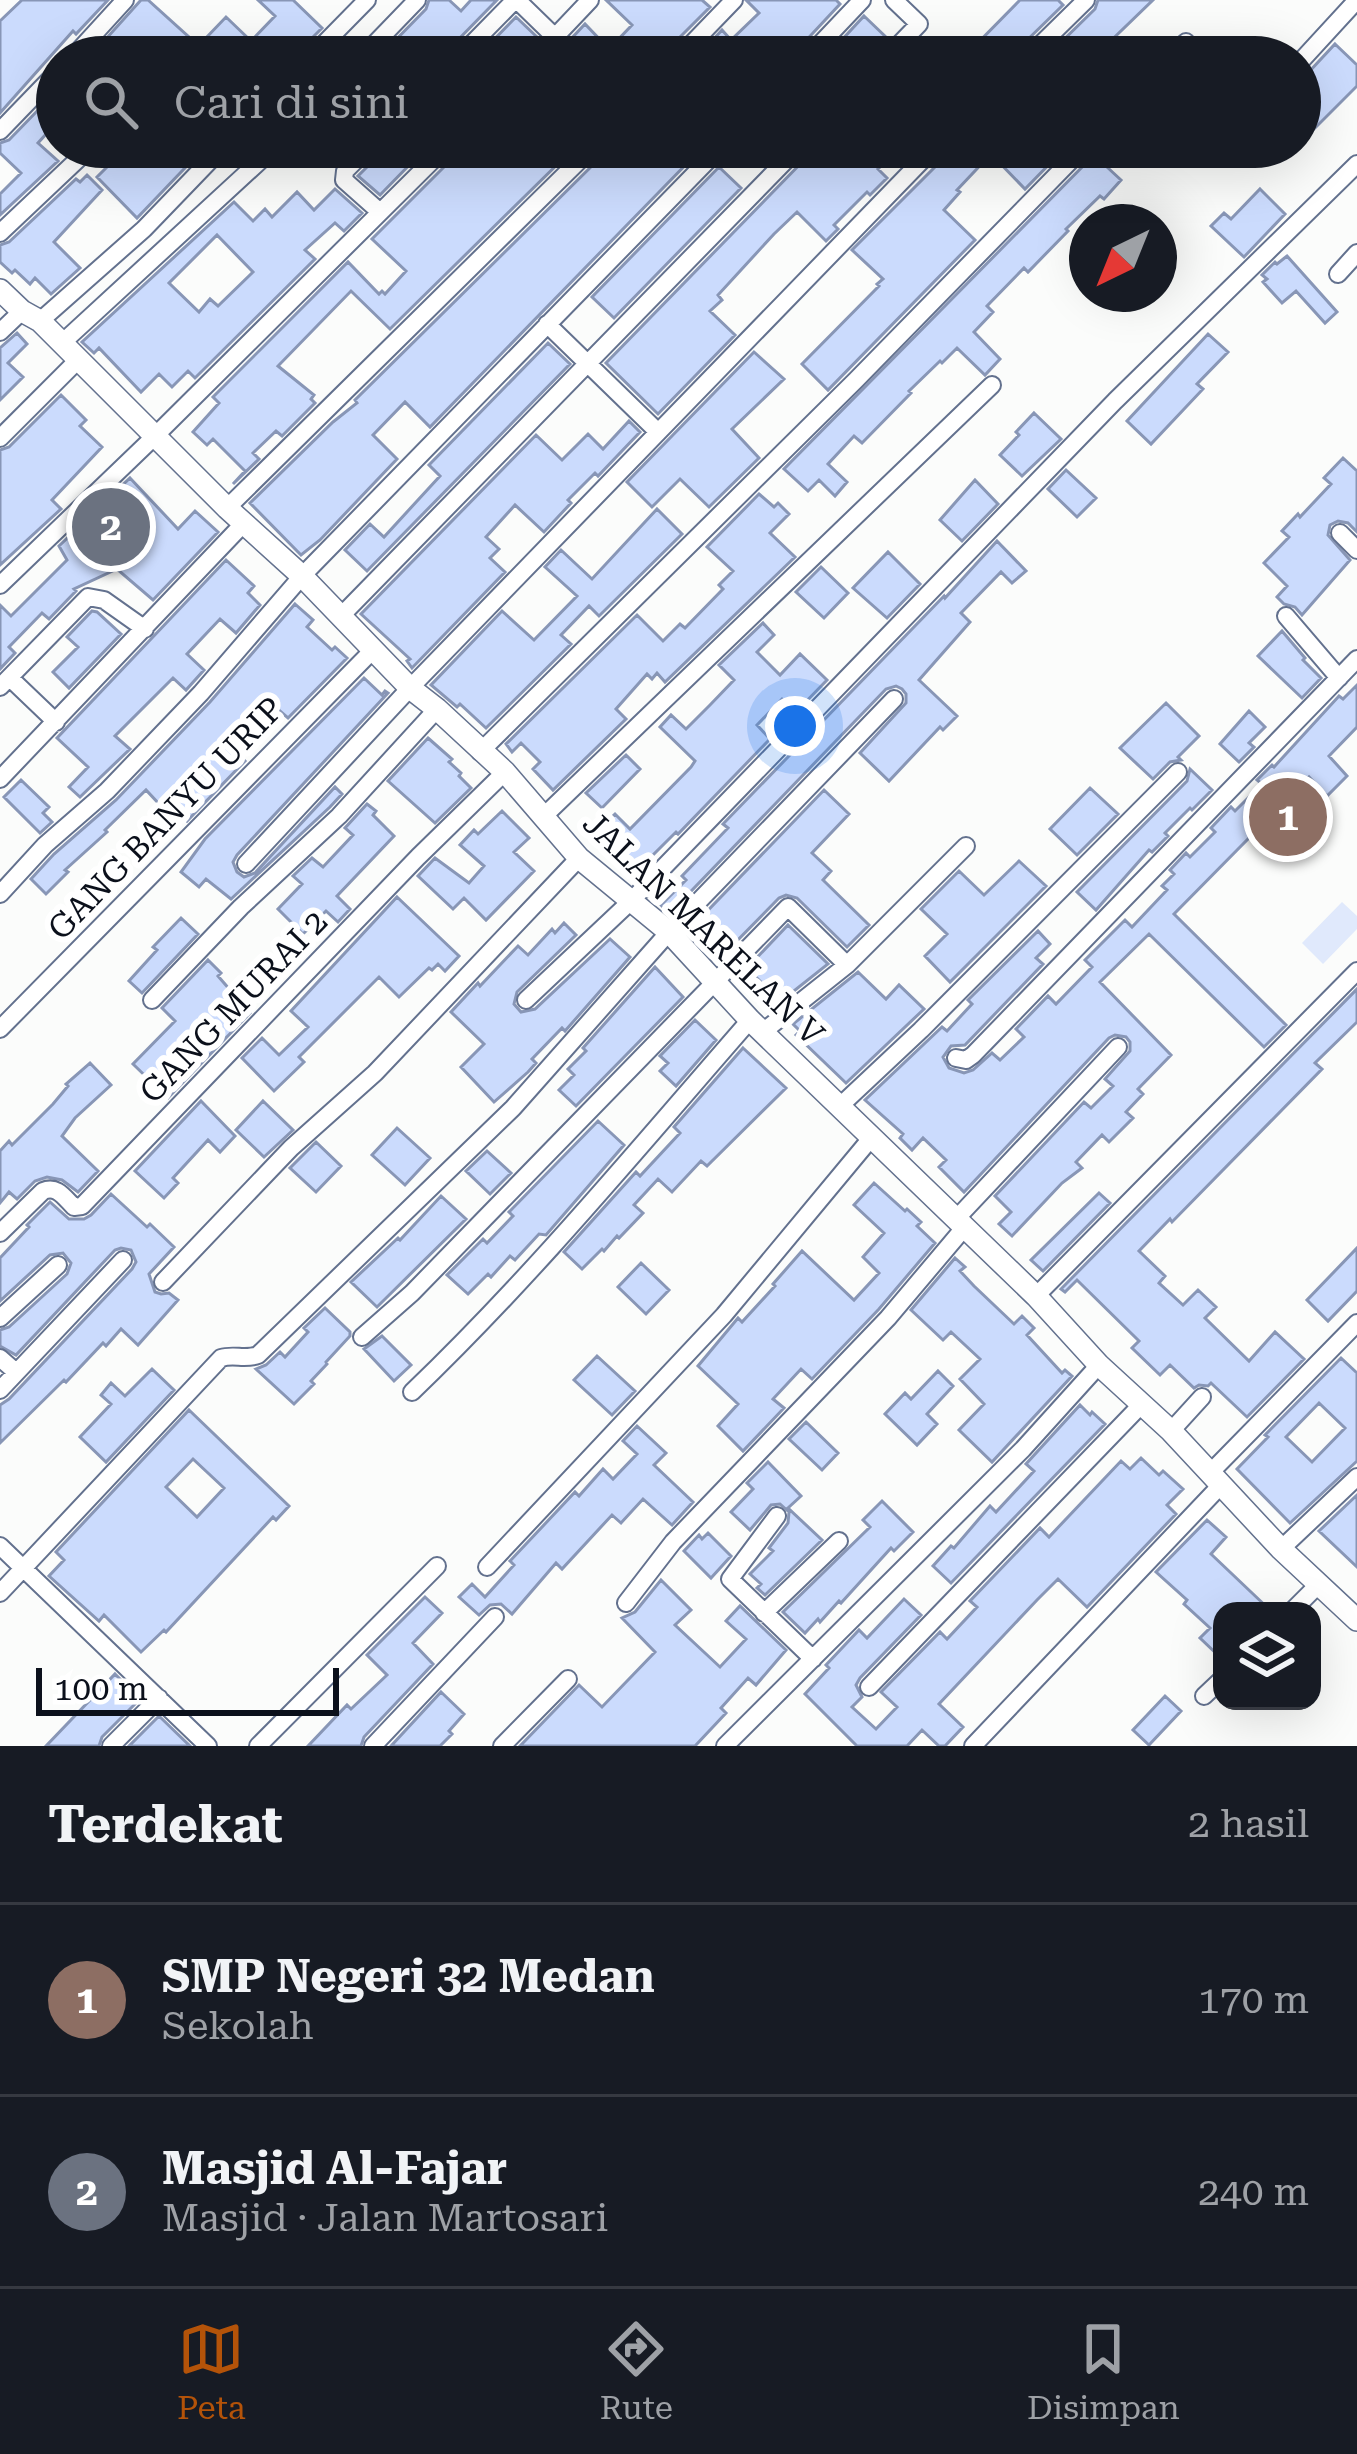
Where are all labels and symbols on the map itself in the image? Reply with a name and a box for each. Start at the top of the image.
north arrow [1069,204,1177,312]
pin: 2 [72,482,150,572]
street label: GANG BANYU URIP [40,689,291,947]
your location [765,696,825,756]
pin: 1 [1249,772,1327,862]
street label: JALAN MARELAN V [575,803,832,1053]
street label: GANG MURAI 2 [132,902,335,1111]
scale bar [36,1662,339,1715]

